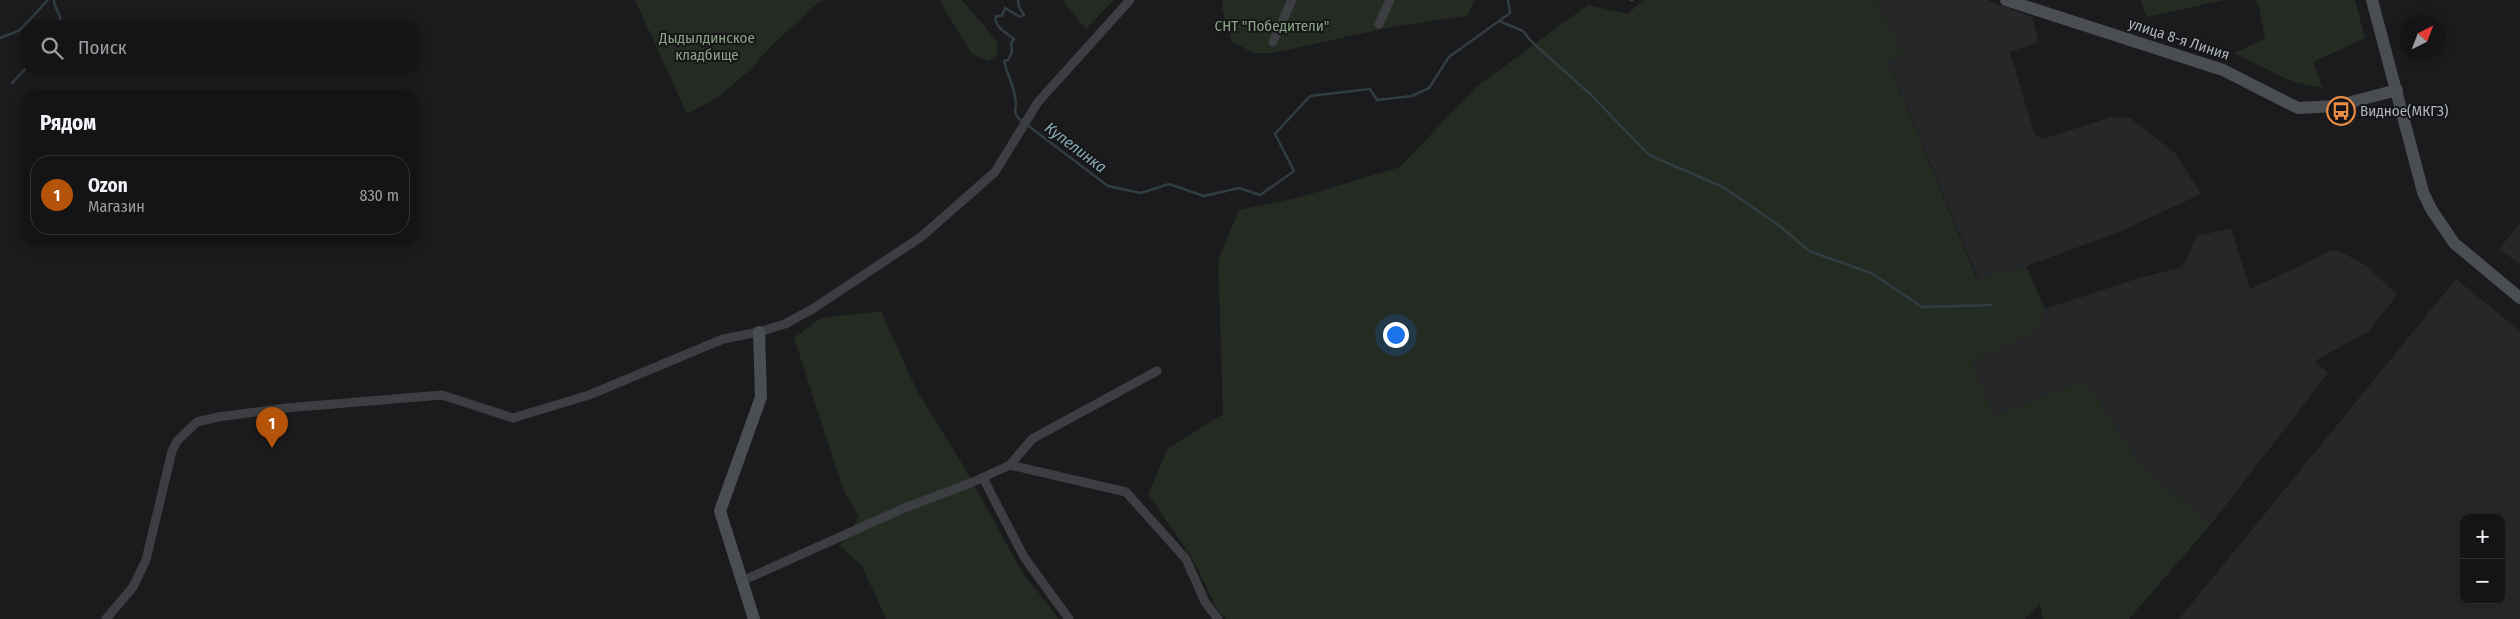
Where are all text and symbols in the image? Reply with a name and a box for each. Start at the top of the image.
street label: улица 8-я Линия [2126,14,2232,64]
north arrow [2400,15,2445,60]
park label: СНТ "Победители" [1215,17,1329,35]
search box [20,20,420,75]
park label: Дыдылдинское кладбище [658,29,755,64]
icon: search [38,34,66,62]
text: Поиск [78,36,127,59]
bus stop icon: Видное(МКГЗ) [2326,96,2356,126]
place label: Видное(МКГЗ) [2360,102,2448,120]
text: Рядом [40,110,96,136]
water label: Купелинка [1041,118,1110,177]
text: Ozon [88,174,128,197]
text: 1 [54,186,60,205]
text: 830 m [359,186,399,205]
text: Магазин [88,197,145,216]
your location [1383,322,1409,348]
pin: 1 [256,407,288,448]
map controls [2460,514,2505,604]
button: + [2460,514,2505,559]
button: − [2460,559,2505,604]

